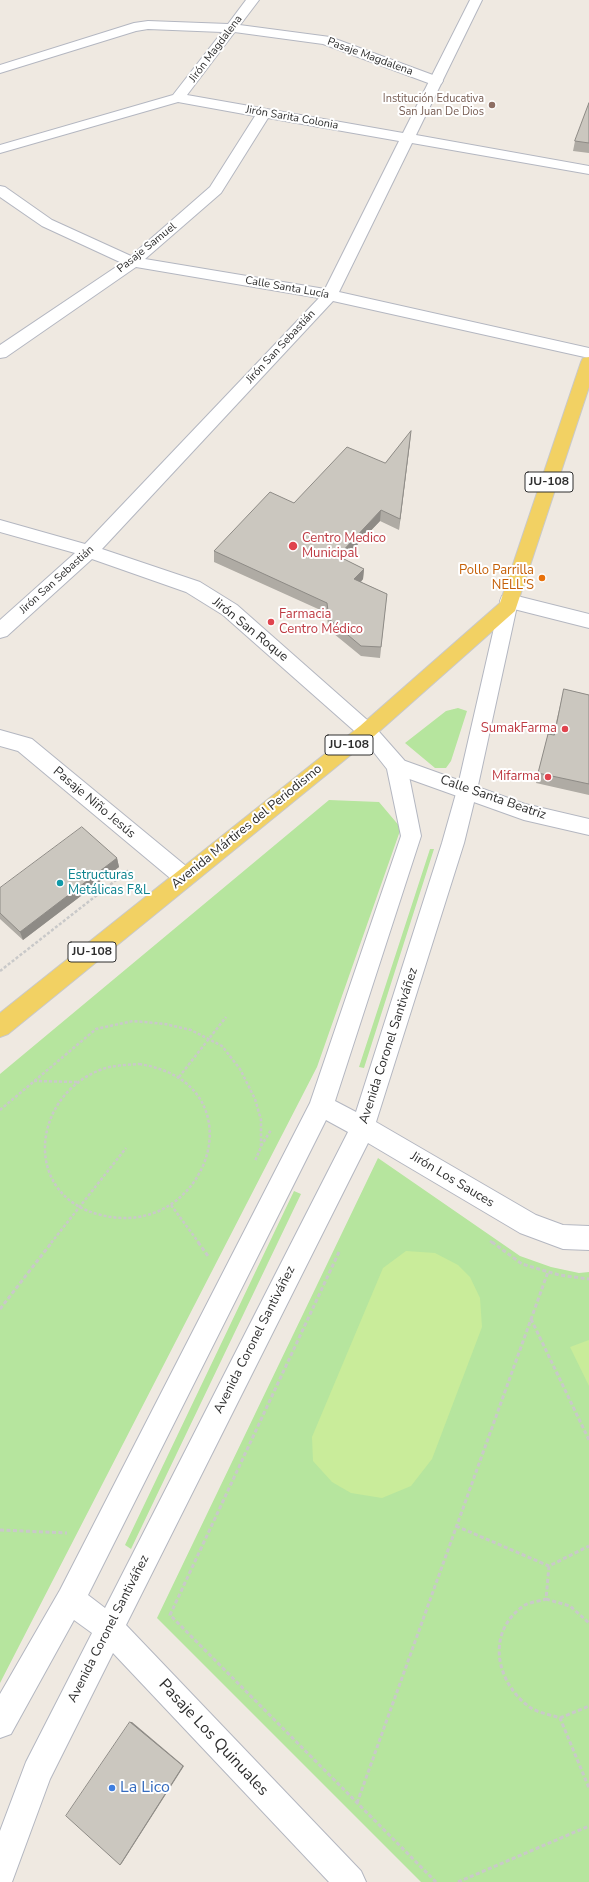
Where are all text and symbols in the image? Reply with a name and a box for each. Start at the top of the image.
street label: Jirón Magdalena [187,13,245,85]
street label: Pasaje Magdalena [325,35,415,79]
place label: Institución Educativa San Juan De Dios [383,92,484,118]
marker: Institución Educativa San Juan De Dios [487,100,497,110]
street label: Jirón Sarita Colonia [245,103,339,133]
street label: Pasaje Samuel [115,220,179,276]
street label: Calle Santa Lucía [244,274,330,302]
street label: Jirón San Sebastián [244,308,318,386]
road number: JU-108 [525,472,573,492]
place label: Centro Medico Municipal [302,531,386,562]
marker: Centro Medico Municipal [287,540,299,552]
street label: Jirón San Sebastián [17,543,97,617]
place label: Pollo Parrilla NELL'S [459,563,534,594]
marker: Pollo Parrilla NELL'S [537,573,547,583]
street label: Jirón San Roque [209,595,291,665]
place label: Farmacia Centro Médico [279,607,363,638]
marker: Farmacia Centro Médico [266,617,276,627]
place label: SumakFarma [481,721,557,737]
marker: SumakFarma [560,724,570,734]
road number: JU-108 [325,735,373,755]
street label: Avenida Mártires del Periodismo [169,761,325,893]
street label: Pasaje Niño Jesús [50,764,138,842]
place label: Mifarma [492,769,540,785]
marker: Mifarma [543,772,553,782]
street label: Calle Santa Beatriz [438,773,548,823]
place label: Estructuras Metálicas F&L [68,868,150,899]
marker: Estructuras Metálicas F&L [55,878,65,888]
road number: JU-108 [68,942,116,962]
street label: Avenida Coronel Santiváñez [356,966,422,1126]
street label: Jirón Los Sauces [407,1149,497,1211]
street label: Avenida Coronel Santiváñez [211,1264,299,1416]
street label: Avenida Coronel Santiváñez [65,1553,153,1705]
street label: Pasaje Los Quinuales [154,1676,272,1800]
place label: La Lico [120,1778,170,1798]
marker: La Lico [107,1783,117,1793]

